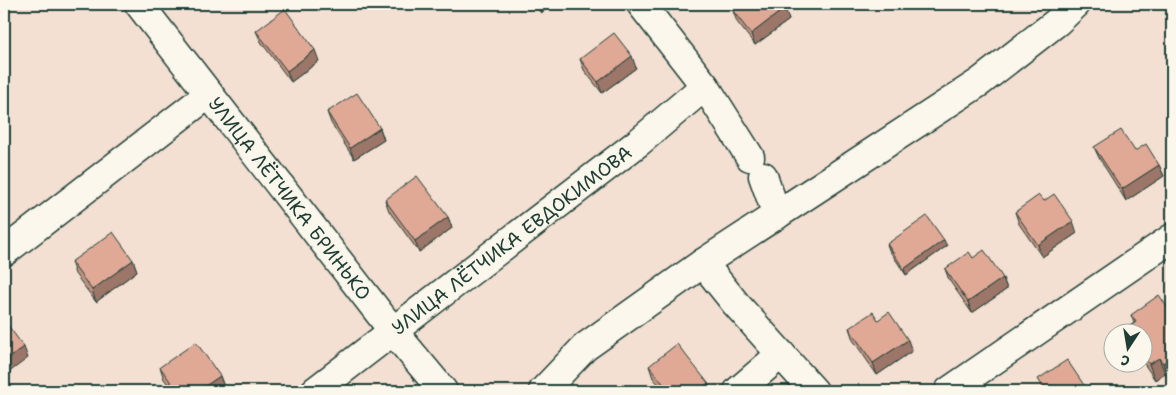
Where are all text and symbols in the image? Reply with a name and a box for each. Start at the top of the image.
street label: УЛИЦА ЛЁТЧИКА БРИНЬКО [203,92,377,305]
street label: УЛИЦА ЛЁТЧИКА ЕВДОКИМОВА [386,139,637,340]
north arrow [1104,322,1154,372]
text: С [1119,351,1131,370]

